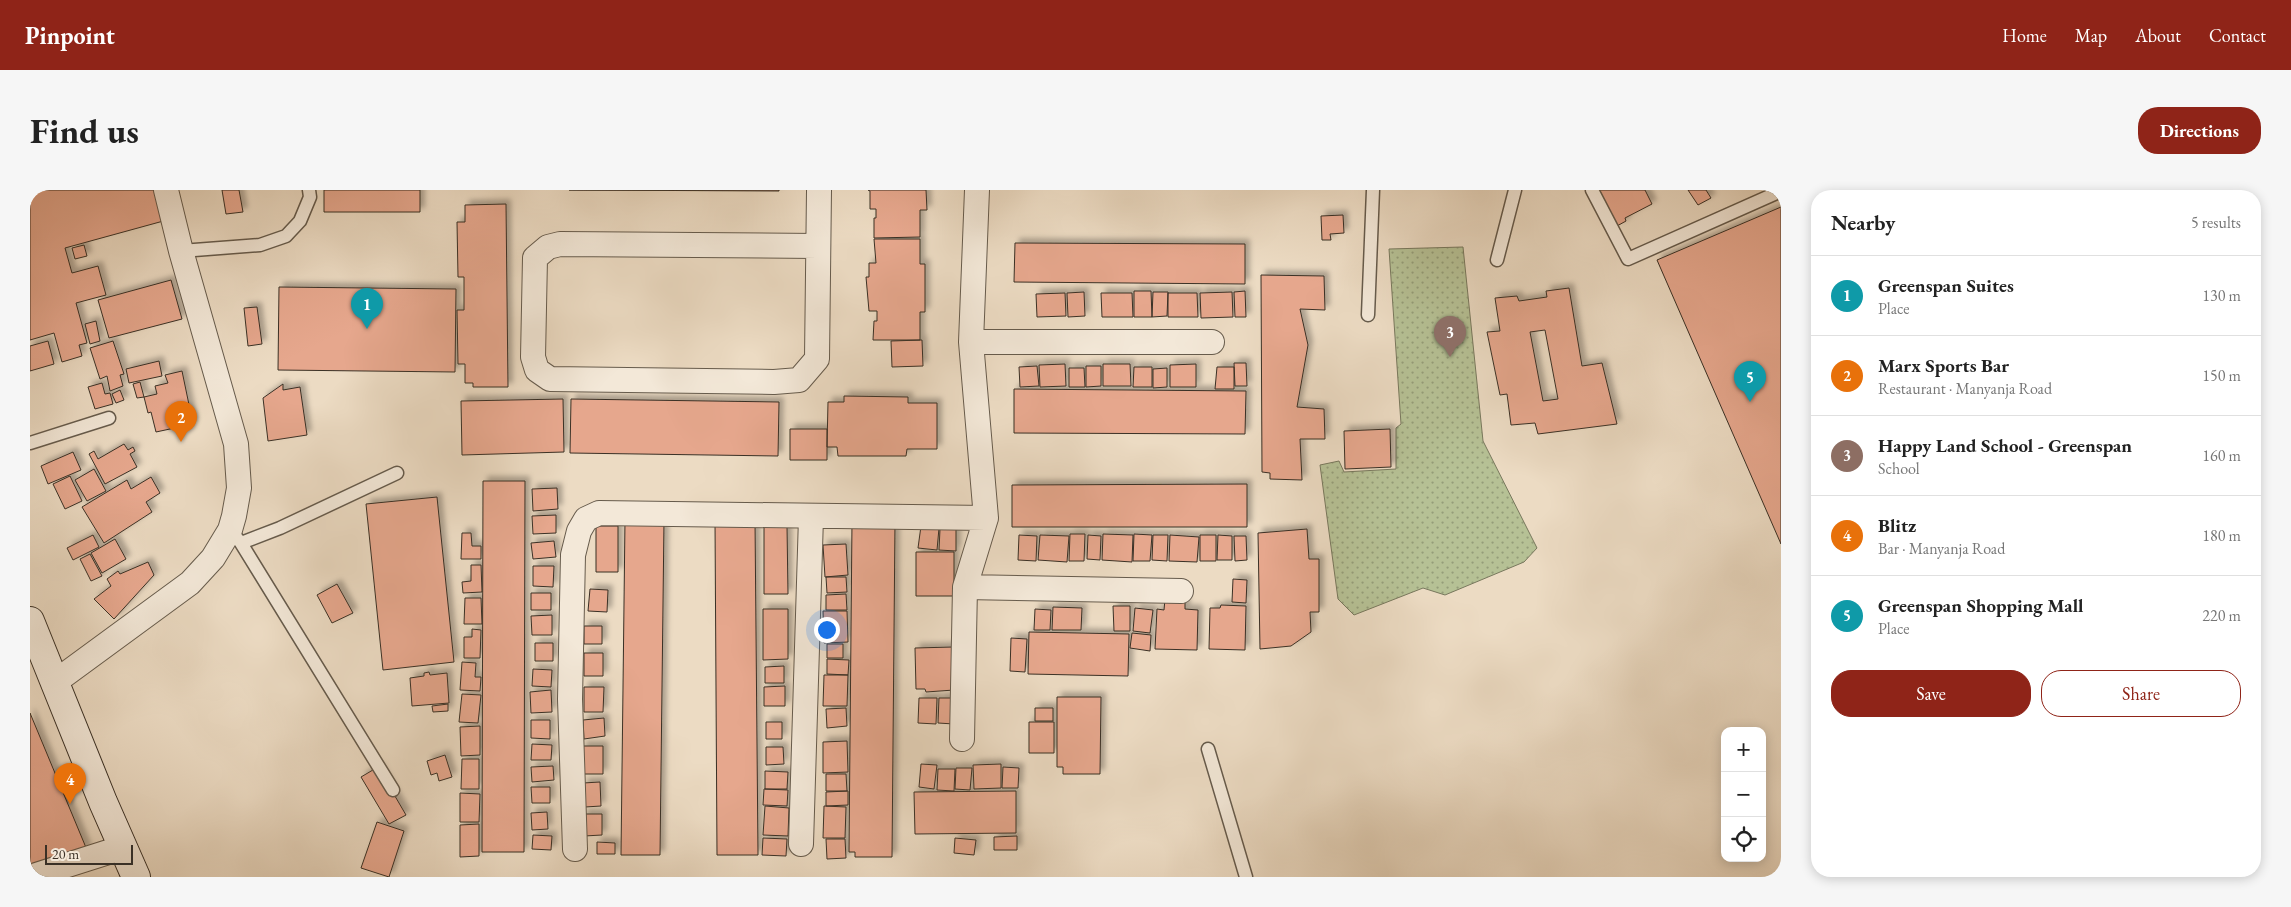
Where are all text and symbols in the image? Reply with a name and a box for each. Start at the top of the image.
text: Pinpoint [25,20,115,51]
text: Home [2002,24,2047,47]
text: Map [2075,24,2107,47]
text: About [2135,24,2181,47]
text: Contact [2209,24,2266,47]
button: Directions [2138,107,2261,154]
text: Find us [30,108,139,153]
text: Nearby [1831,209,1895,236]
text: 5 results [2191,212,2241,233]
text: Greenspan Suites [1878,273,2014,298]
text: 1 [1843,285,1851,306]
text: 130 m [2202,285,2241,306]
pin: 1 [351,288,383,329]
text: Place [1878,298,1910,319]
pin: 3 [1434,316,1466,357]
text: Marx Sports Bar [1878,353,2009,378]
pin: 5 [1734,361,1766,402]
text: 2 [1843,365,1851,386]
text: 150 m [2202,365,2241,386]
text: Restaurant · Manyanja Road [1878,378,2052,399]
pin: 2 [165,401,197,442]
text: Happy Land School - Greenspan [1878,433,2132,458]
text: 3 [1843,445,1851,466]
text: 160 m [2202,445,2241,466]
text: School [1878,458,1920,479]
text: Blitz [1878,513,1916,538]
text: 4 [1843,525,1851,546]
text: 180 m [2202,525,2241,546]
text: Bar · Manyanja Road [1878,538,2005,559]
text: Greenspan Shopping Mall [1878,593,2084,618]
text: 5 [1843,605,1851,626]
text: 220 m [2202,605,2241,626]
your location [814,617,840,643]
text: Place [1878,618,1910,639]
button: Save [1831,670,2031,717]
button: Share [2041,670,2241,717]
map controls [1721,727,1766,862]
button: + [1721,727,1766,772]
pin: 4 [54,763,86,804]
button: − [1721,772,1766,817]
button: locate [1721,817,1766,862]
scale bar [45,842,132,865]
text: 20 m [52,845,79,863]

